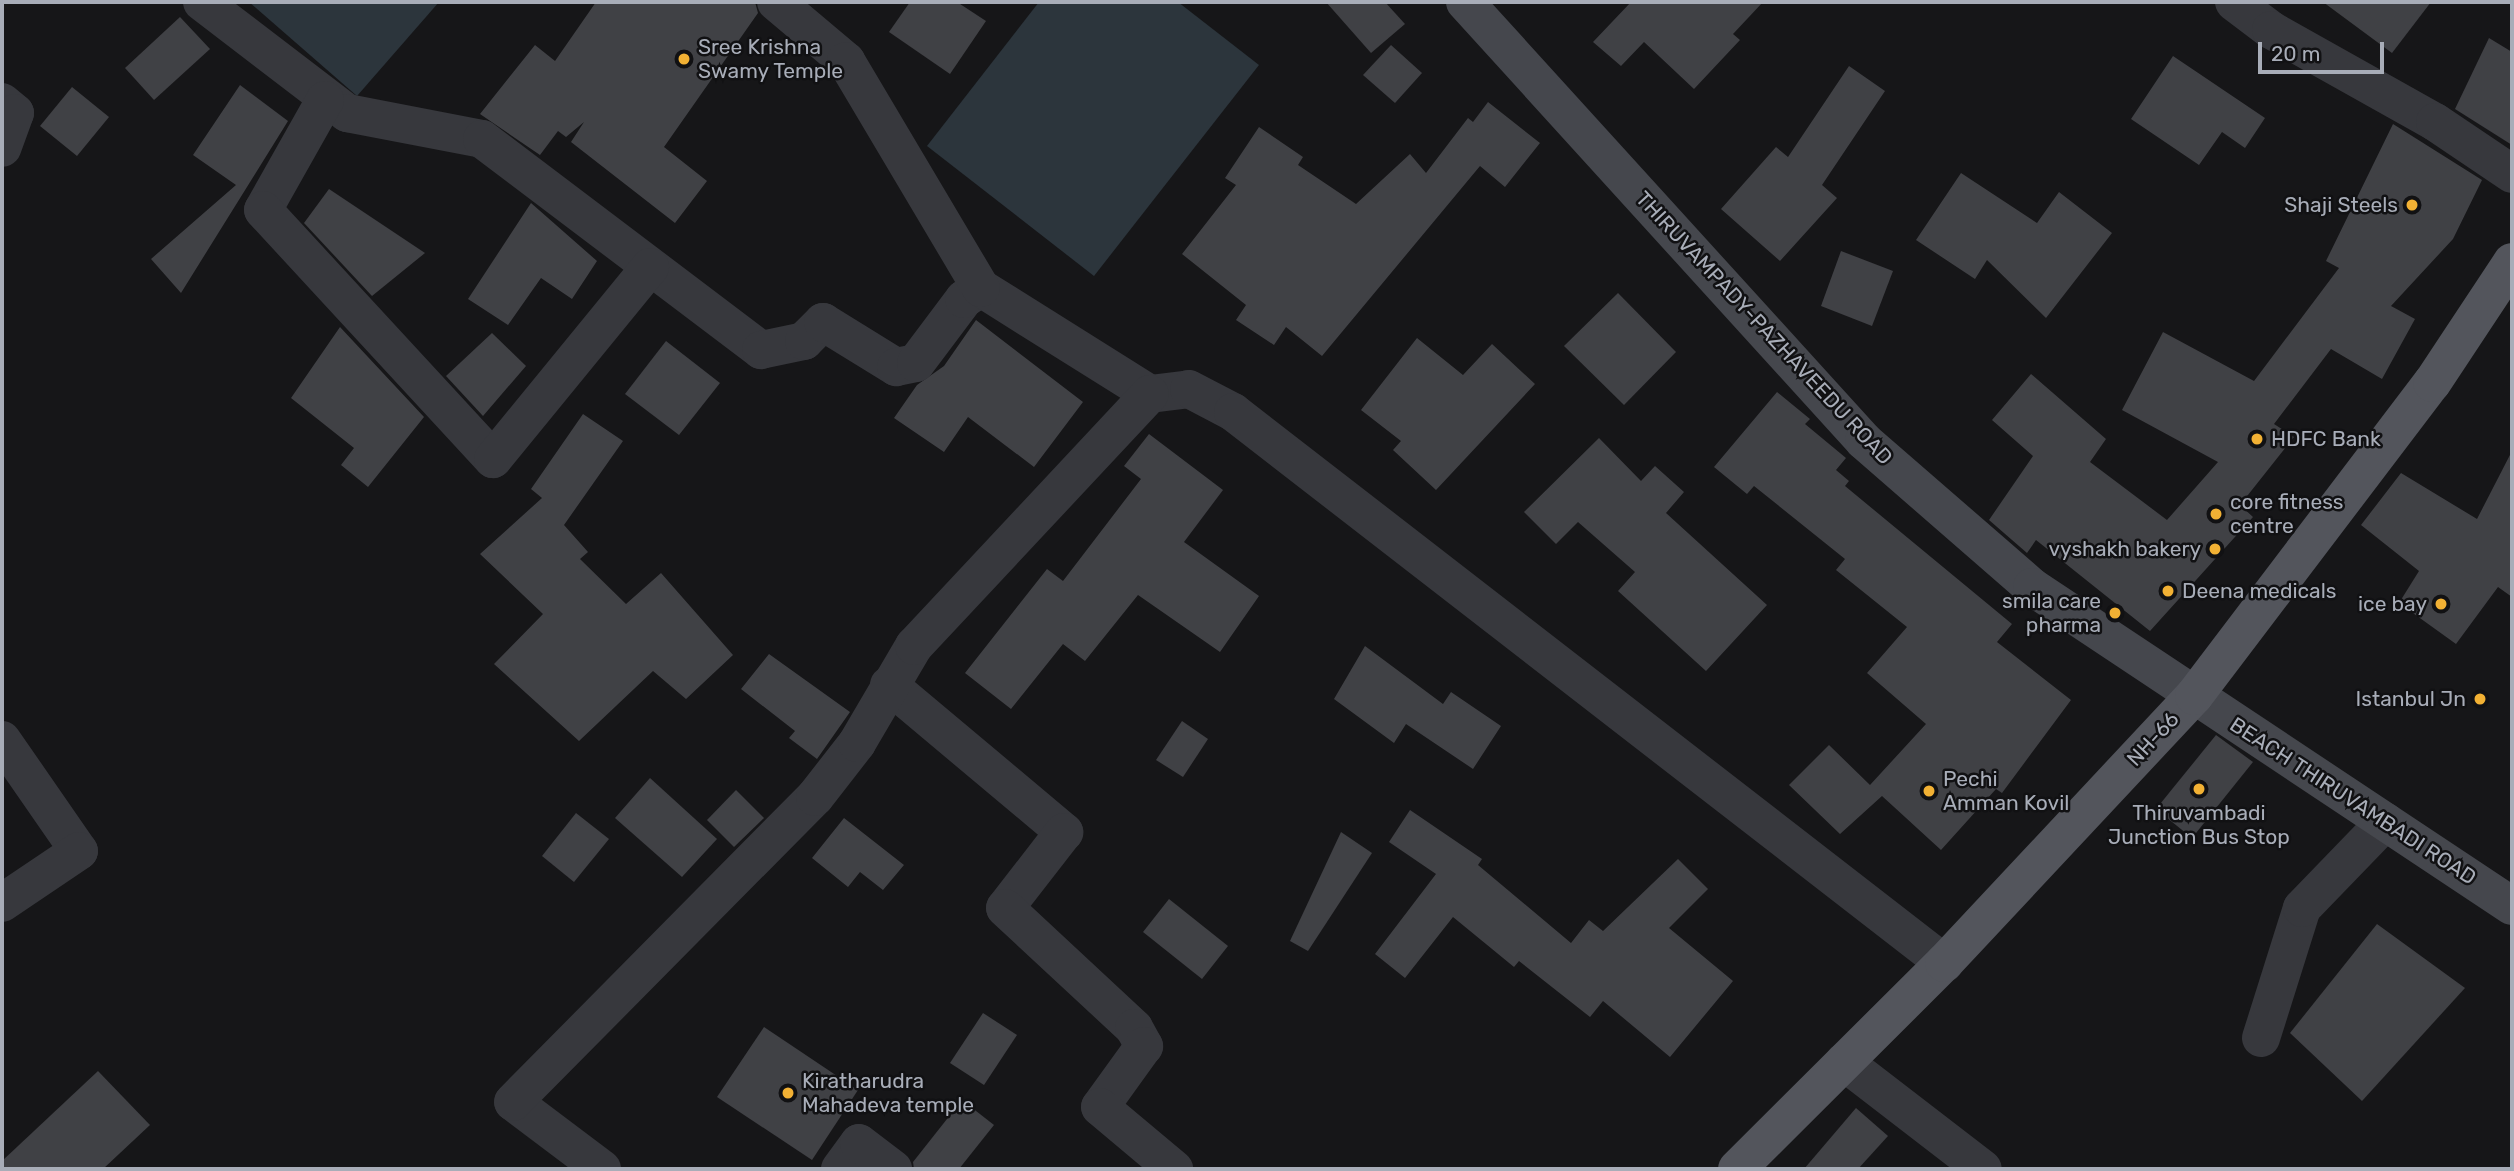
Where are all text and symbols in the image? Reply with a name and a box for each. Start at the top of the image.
scale bar [2262,28,2388,72]
place label: Sree Krishna Swamy Temple [698,34,844,84]
text: 20 m [2271,41,2320,66]
marker: Sree Krishna Swamy Temple [676,51,692,67]
street label: THIRUVAMPADY-PAZHAVEEDU ROAD [1630,186,1898,470]
place label: Shaji Steels [2284,192,2398,218]
marker: Shaji Steels [2404,197,2420,213]
place label: HDFC Bank [2271,426,2381,452]
marker: HDFC Bank [2249,431,2265,447]
place label: core fitness centre [2230,489,2344,539]
marker: core fitness centre [2208,506,2224,522]
place label: vyshakh bakery [2048,536,2201,562]
marker: vyshakh bakery [2207,541,2223,557]
place label: Deena medicals [2182,578,2336,604]
marker: Deena medicals [2160,583,2176,599]
place label: smila care pharma [2002,588,2101,638]
place label: ice bay [2358,591,2427,617]
marker: ice bay [2433,596,2449,612]
marker: smila care pharma [2107,605,2123,621]
place label: Istanbul Jn [2356,686,2466,712]
marker: Istanbul Jn [2472,691,2488,707]
street label: NH-66 [2122,707,2184,771]
street label: BEACH THIRUVAMBADI ROAD [2225,712,2481,890]
place label: Pechi Amman Kovil [1943,766,2069,816]
marker: Thiruvambadi Junction Bus Stop [2191,781,2207,797]
marker: Pechi Amman Kovil [1921,783,1937,799]
place label: Thiruvambadi Junction Bus Stop [2108,800,2290,850]
place label: Kiratharudra Mahadeva temple [802,1068,974,1118]
marker: Kiratharudra Mahadeva temple [780,1085,796,1101]

